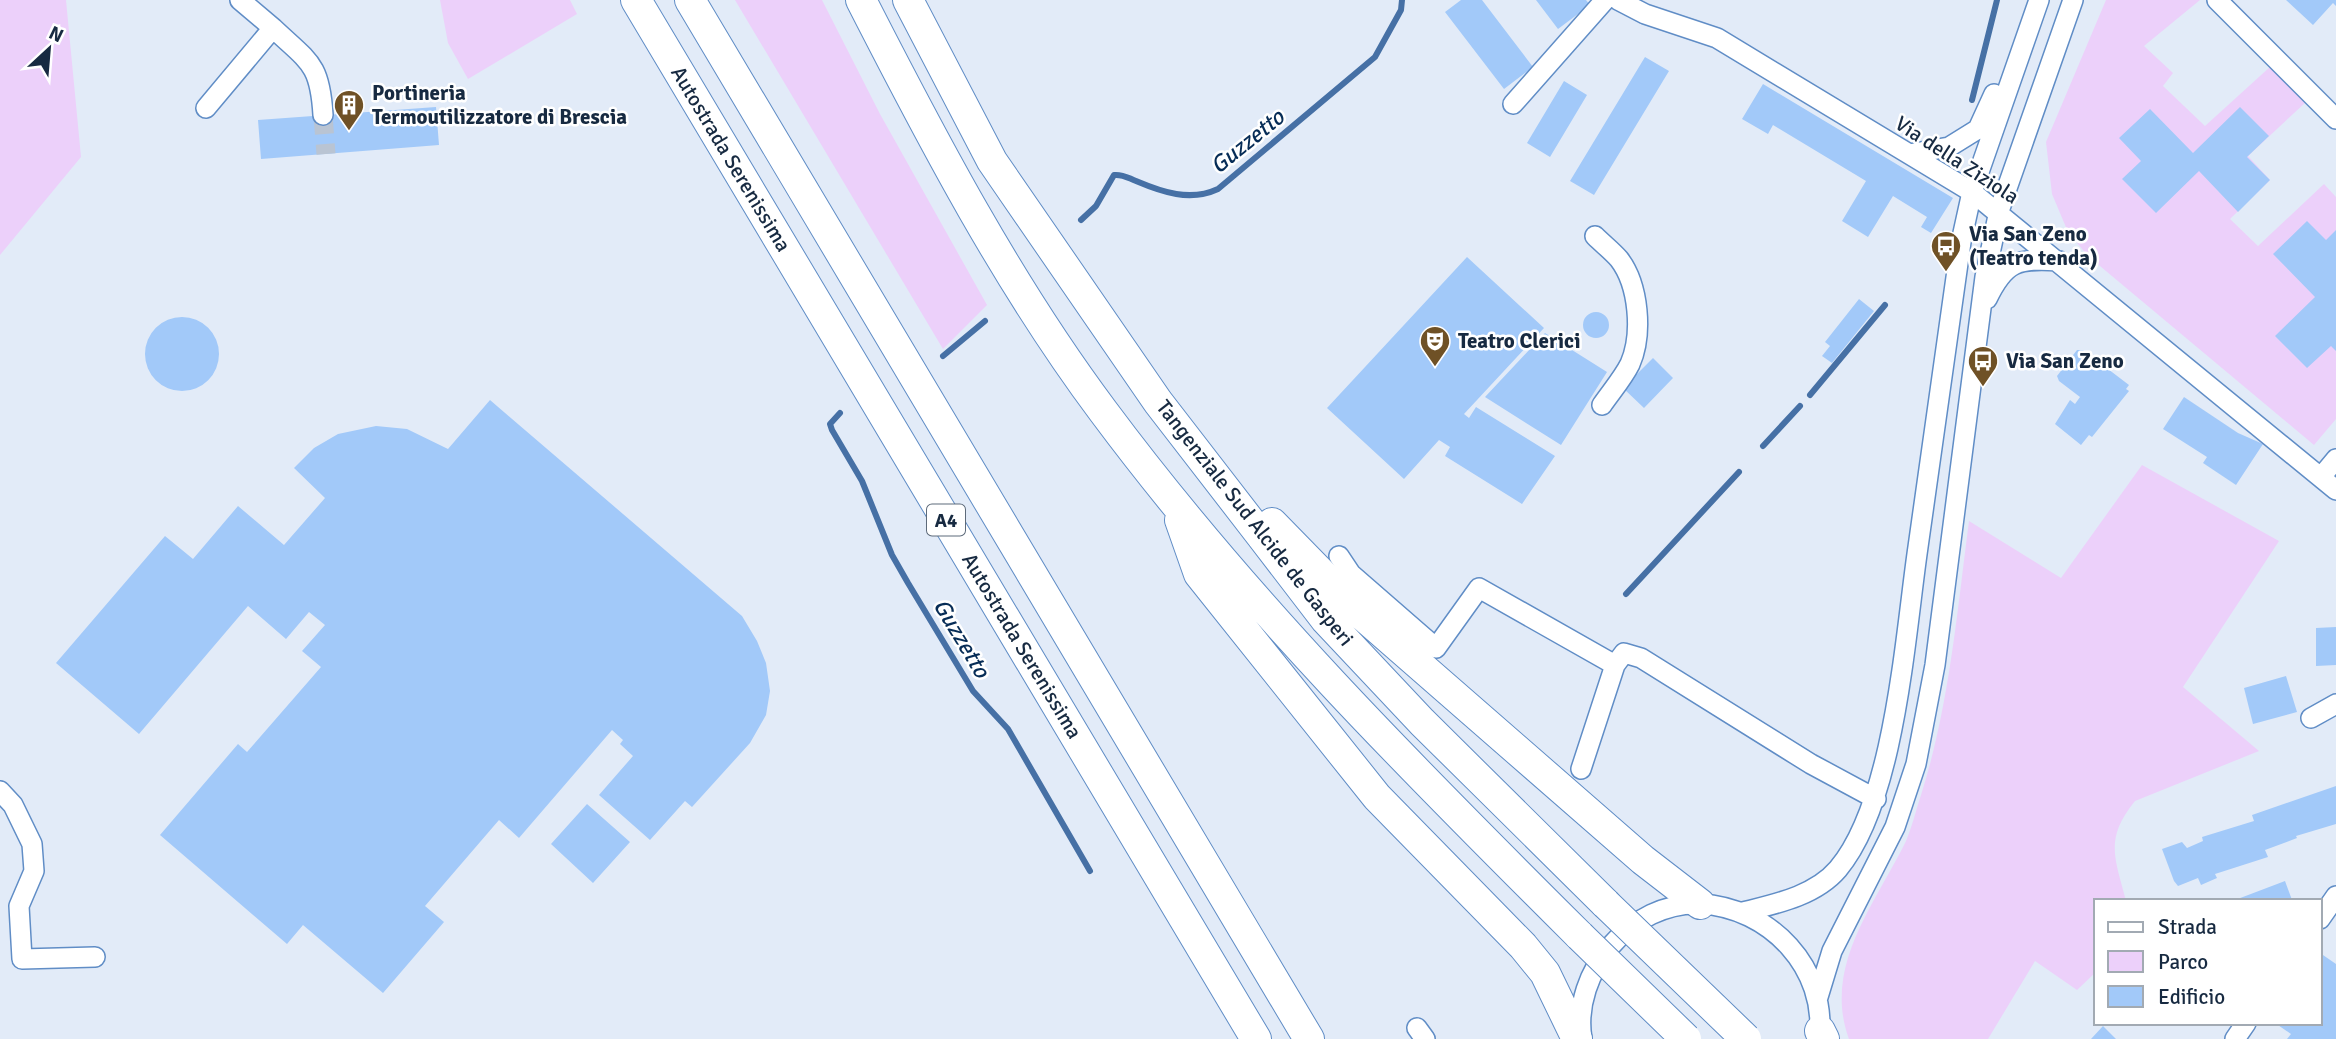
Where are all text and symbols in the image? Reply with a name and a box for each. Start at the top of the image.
north arrow [14,14,84,84]
text: N [45,21,67,48]
street label: Autostrada Serenissima [665,61,797,257]
place label: Portineria Termoutilizzatore di Brescia [372,80,627,130]
building icon: Portineria Termoutilizzatore di Brescia [332,88,366,132]
water label: Guzzetto [1204,102,1291,180]
street label: Via della Ziziola [1890,110,2024,210]
place label: Via San Zeno (Teatro tenda) [1969,221,2098,271]
bus stop icon: Via San Zeno (Teatro tenda) [1929,229,1963,273]
theatre icon: Teatro Clerici [1418,324,1452,368]
place label: Teatro Clerici [1458,328,1580,354]
bus stop icon: Via San Zeno [1966,344,2000,388]
place label: Via San Zeno [2006,348,2124,374]
street label: Tangenziale Sud Alcide de Gasperi [1151,395,1359,651]
road number: A4 [927,505,965,536]
street label: Autostrada Serenissima [956,548,1088,744]
water label: Guzzetto [927,594,997,684]
legend [2094,899,2322,1025]
text: Strada [2158,914,2217,940]
text: Parco [2158,949,2208,975]
text: Edificio [2158,984,2225,1010]

